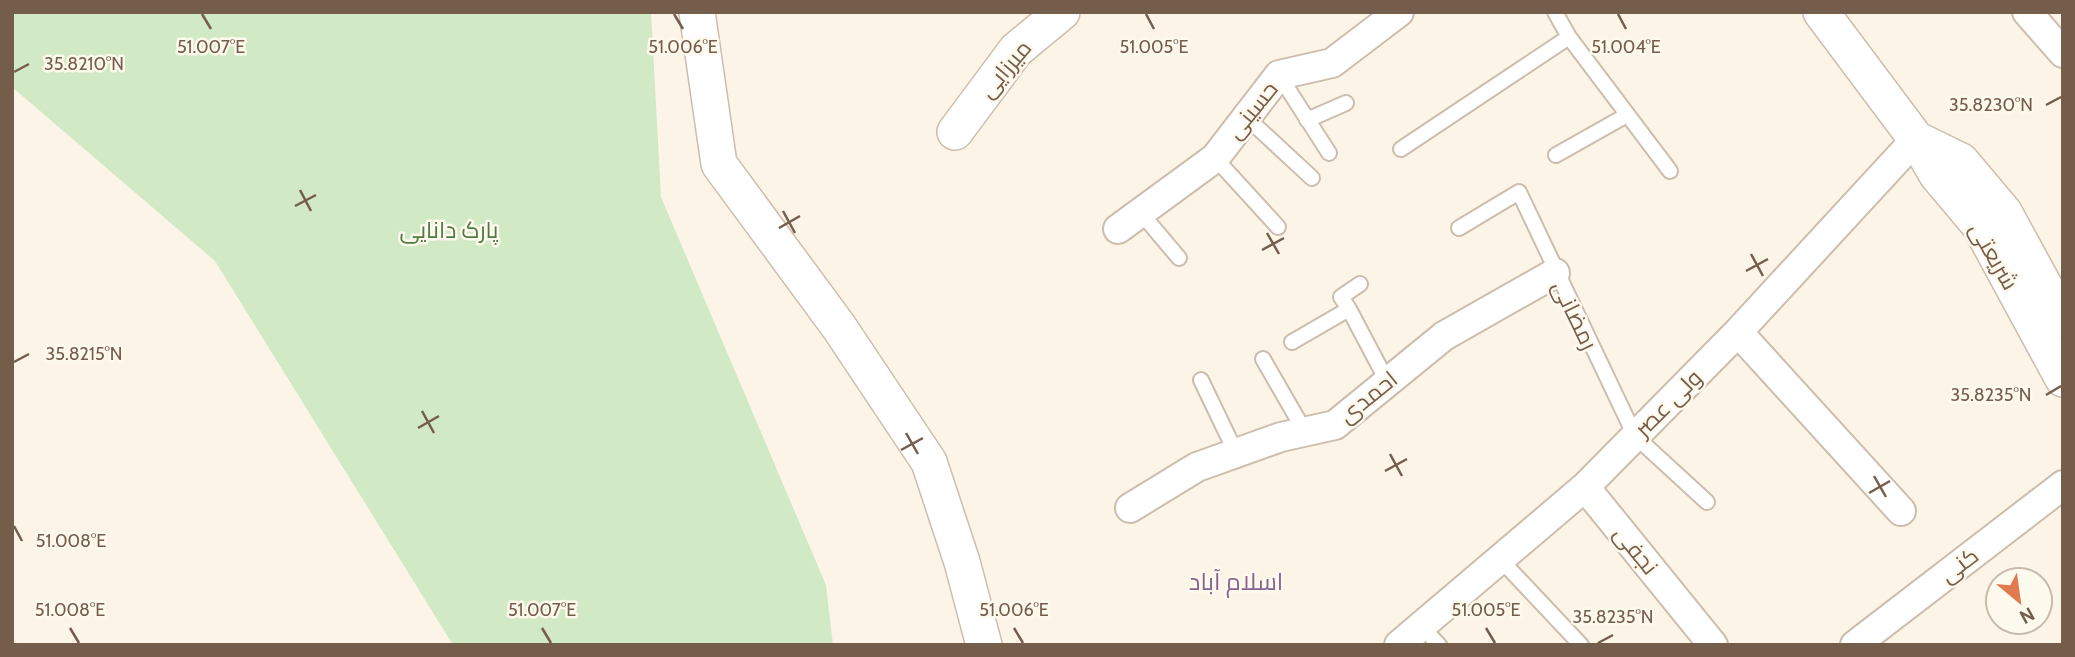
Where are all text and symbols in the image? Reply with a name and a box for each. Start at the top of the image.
street label: میرزایی [973,34,1037,104]
text: 51.007°E [177,36,245,58]
text: 51.006°E [648,36,718,58]
text: 51.005°E [1119,36,1189,58]
text: 51.004°E [1591,36,1661,58]
text: 35.8210°N [44,53,124,75]
street label: حسینی [1220,75,1284,145]
text: 35.8230°N [1949,94,2033,116]
park label: پارک دانایی [400,216,498,245]
street label: شریعتی [1964,217,2024,295]
street label: رمضانی [1546,276,1604,354]
text: 35.8215°N [45,343,123,365]
street label: ولی عصر [1627,363,1708,444]
street label: احمدی [1333,365,1403,429]
text: 35.8235°N [1951,384,2031,406]
street label: نجفی [1608,520,1664,580]
text: 51.008°E [36,530,106,552]
street label: کنی [1934,541,1984,589]
north arrow [1984,566,2054,636]
district label: اسلام آباد [1189,567,1283,598]
text: 51.008°E [35,599,105,621]
text: 51.007°E [508,599,576,621]
text: 51.006°E [979,599,1049,621]
text: 51.005°E [1451,599,1521,621]
text: N [2016,602,2038,629]
text: 35.8235°N [1573,606,1653,628]

